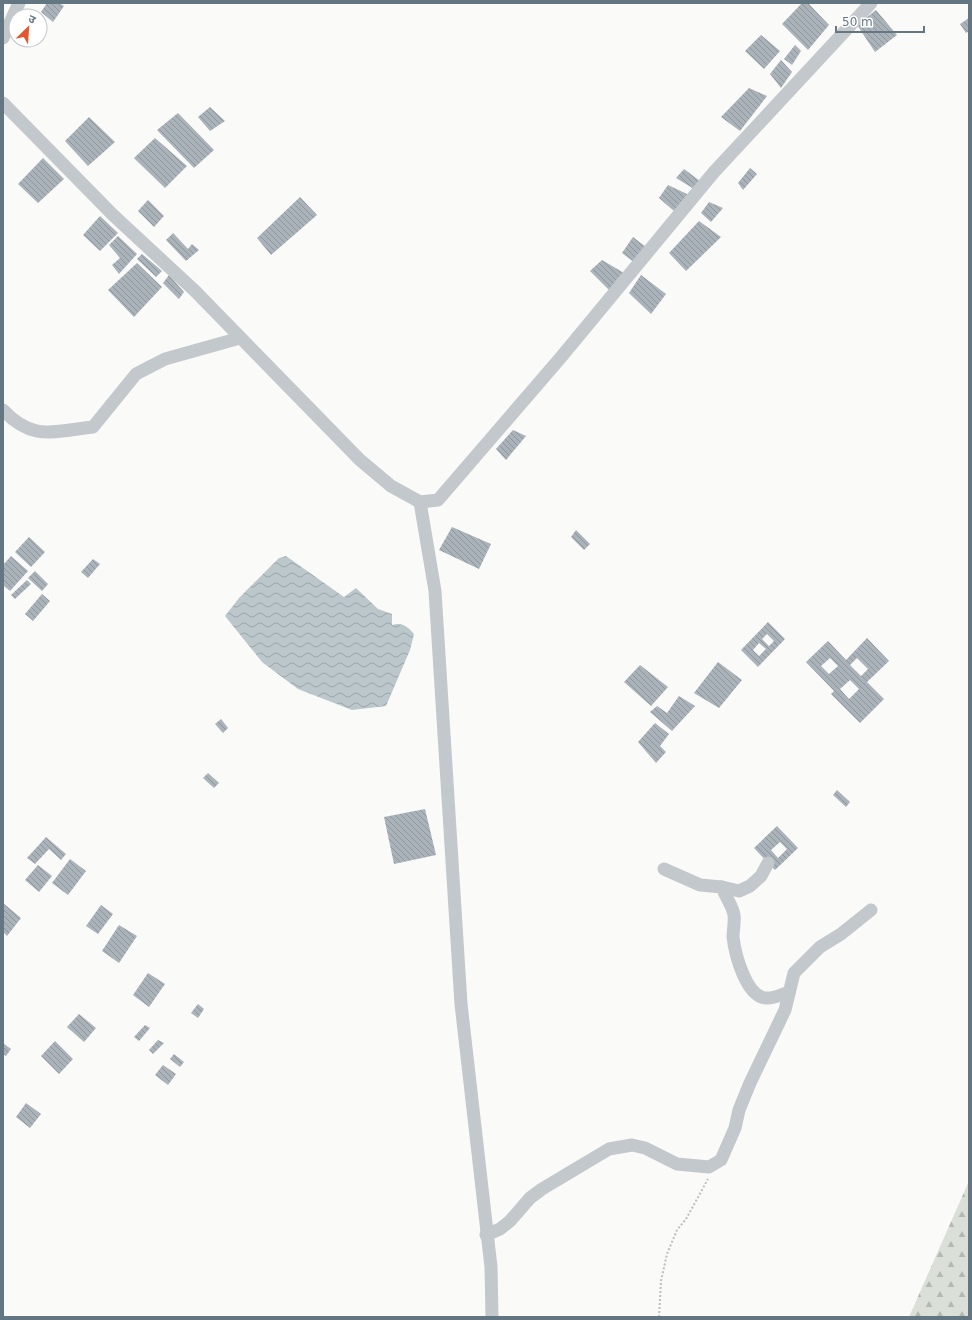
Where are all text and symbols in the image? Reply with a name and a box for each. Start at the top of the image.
north arrow [8,8,48,48]
scale bar [836,8,924,34]
text: उ [26,12,38,27]
text: 50 m [842,15,873,29]

